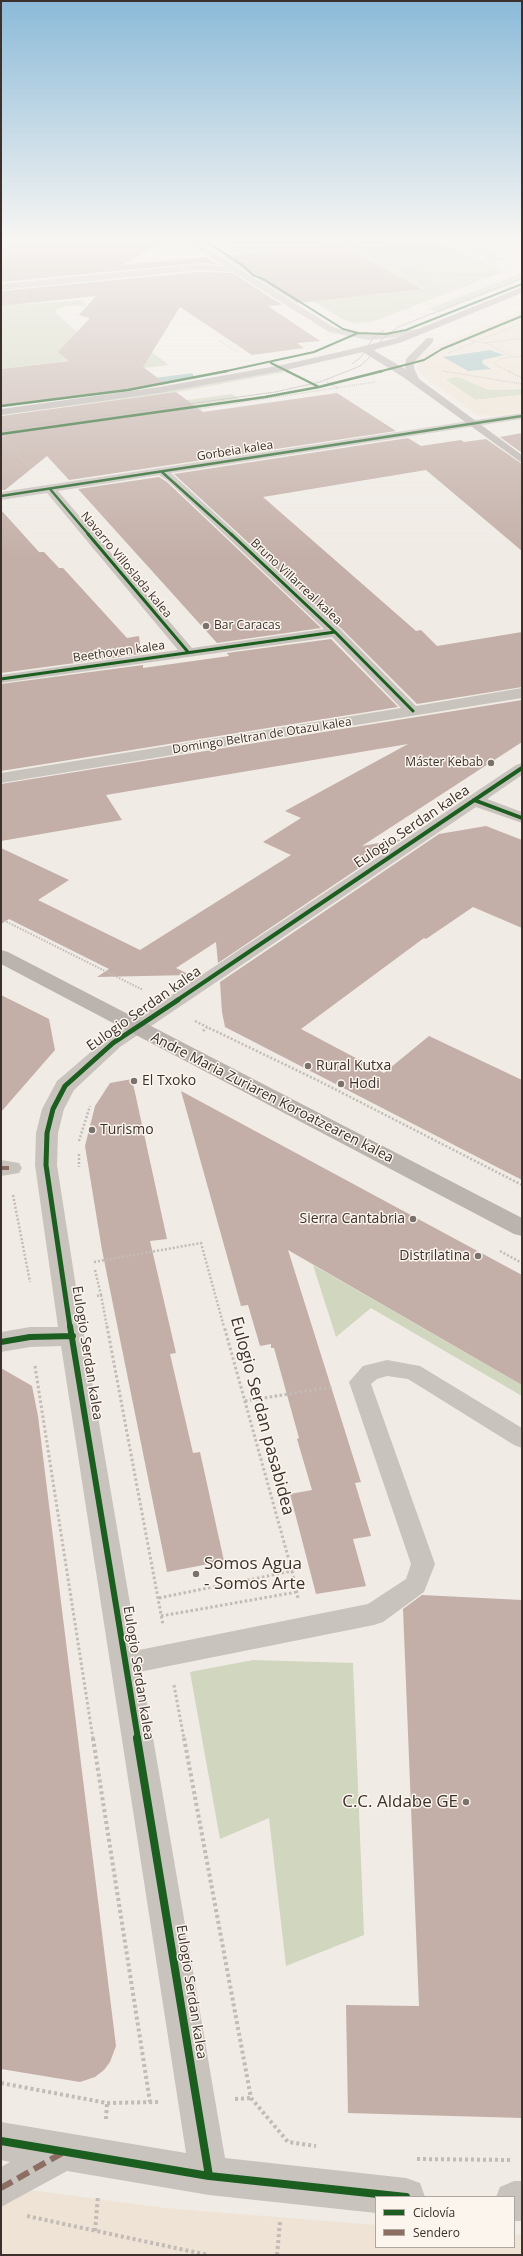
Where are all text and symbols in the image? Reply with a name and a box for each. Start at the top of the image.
street label: Gorbeia kalea [196,438,274,464]
street label: Navarro Villoslada kalea [77,509,175,621]
street label: Bruno Villarreal kalea [247,536,345,628]
place label: Bar Caracas [214,619,280,633]
marker: Bar Caracas [201,621,211,631]
street label: Beethoven kalea [72,638,166,666]
street label: Domingo Beltran de Otazu kalea [171,715,353,757]
place label: Máster Kebab [405,756,483,770]
marker: Máster Kebab [486,758,496,768]
street label: Eulogio Serdan kalea [351,782,473,872]
street label: Eulogio Serdan kalea [84,963,204,1055]
street label: Andre Maria Zuriaren Koroatzearen kalea [148,1029,396,1167]
place label: Rural Kutxa [316,1058,391,1074]
marker: Rural Kutxa [303,1061,313,1071]
place label: El Txoko [142,1073,196,1089]
marker: El Txoko [129,1076,139,1086]
place label: Hodi [349,1076,380,1092]
marker: Hodi [336,1079,346,1089]
place label: Turismo [100,1122,154,1138]
marker: Turismo [87,1125,97,1135]
place label: Sierra Cantabria [300,1211,405,1227]
marker: Sierra Cantabria [408,1214,418,1224]
place label: Distrilatina [399,1248,470,1264]
marker: Distrilatina [473,1251,483,1261]
street label: Eulogio Serdan kalea [68,1285,106,1421]
street label: Eulogio Serdan pasabidea [226,1315,298,1517]
place label: Somos Agua - Somos Arte [204,1554,305,1594]
marker: Somos Agua - Somos Arte [191,1569,201,1579]
street label: Eulogio Serdan kalea [119,1605,157,1741]
place label: C.C. Aldabe GE [342,1792,458,1812]
marker: C.C. Aldabe GE [461,1797,471,1807]
street label: Eulogio Serdan kalea [172,1924,210,2060]
legend [375,2196,515,2248]
text: Ciclovía [413,2204,455,2221]
text: Sendero [413,2224,460,2241]

